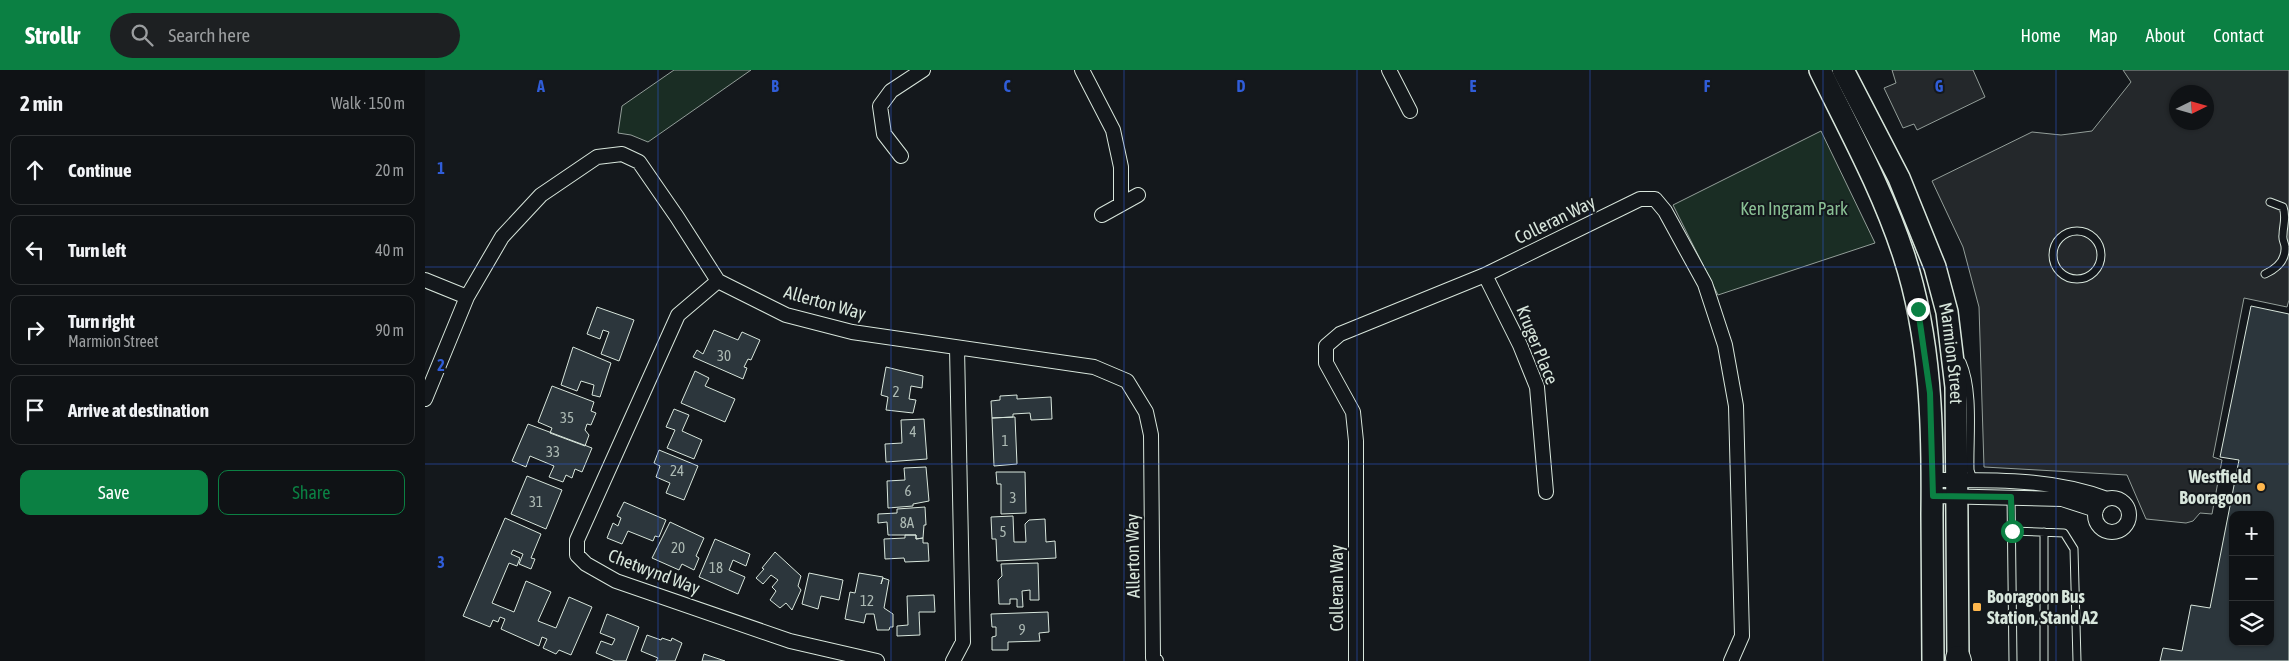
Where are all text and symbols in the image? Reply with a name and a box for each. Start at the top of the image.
search box [110,13,460,58]
icon: search [128,21,156,49]
text: Strollr [25,22,80,49]
text: Search here [168,24,250,46]
text: Home [2021,25,2061,46]
text: Map [2089,25,2118,46]
text: About [2146,25,2185,46]
text: Contact [2213,25,2264,46]
text: A [536,77,545,95]
text: B [771,77,779,95]
text: C [1003,77,1011,95]
text: D [1237,77,1246,95]
text: E [1470,77,1477,95]
text: F [1704,77,1711,95]
text: G [1935,77,1944,95]
north arrow [2169,85,2214,130]
text: 2 min [20,91,63,115]
text: Walk · 150 m [331,94,405,112]
icon: ahead [21,156,49,184]
text: Continue [68,159,132,181]
text: 1 [437,159,445,177]
text: 20 m [375,161,404,179]
street label: Colleran Way [1511,191,1598,248]
park label: Ken Ingram Park [1740,198,1848,219]
icon: left [21,236,49,264]
text: Turn left [68,239,126,261]
text: 40 m [375,241,404,259]
street label: Allerton Way [782,281,869,324]
route end [1907,298,1930,321]
street label: Marmion Street [1935,300,1967,404]
street label: Kruger Place [1512,302,1563,387]
text: Turn right [68,310,135,332]
icon: right [21,316,49,344]
text: 90 m [375,321,404,339]
text: Marmion Street [68,332,159,350]
house number: 30 [717,347,731,364]
text: 2 [437,356,445,374]
house number: 2 [892,383,900,400]
icon: arrive [21,396,49,424]
text: Arrive at destination [68,399,209,421]
house number: 35 [560,409,574,426]
house number: 4 [909,423,917,440]
house number: 1 [1001,432,1009,449]
house number: 33 [546,443,560,460]
house number: 24 [670,462,684,479]
place label: Westfield Booragoon [2179,466,2251,508]
button: Save [20,470,208,515]
button: Share [218,470,405,515]
marker: Westfield Booragoon [2255,481,2267,493]
house number: 6 [904,482,912,499]
house number: 3 [1009,489,1017,506]
house number: 31 [529,493,543,510]
map controls [2229,511,2274,646]
button: + [2229,511,2274,556]
house number: 8A [900,514,915,531]
street label: Allerton Way [1121,514,1144,598]
route start [2001,520,2024,543]
house number: 5 [999,523,1007,540]
house number: 20 [671,539,685,556]
street label: Chetwynd Way [605,544,703,599]
street label: Colleran Way [1326,545,1347,631]
text: 3 [437,553,445,571]
button: − [2229,556,2274,601]
house number: 18 [709,559,723,576]
place label: Booragoon Bus Station, Stand A2 [1987,586,2098,628]
house number: 12 [860,592,874,609]
marker: Booragoon Bus Station, Stand A2 [1971,601,1983,613]
button: layers [2229,601,2274,646]
house number: 9 [1018,621,1026,638]

